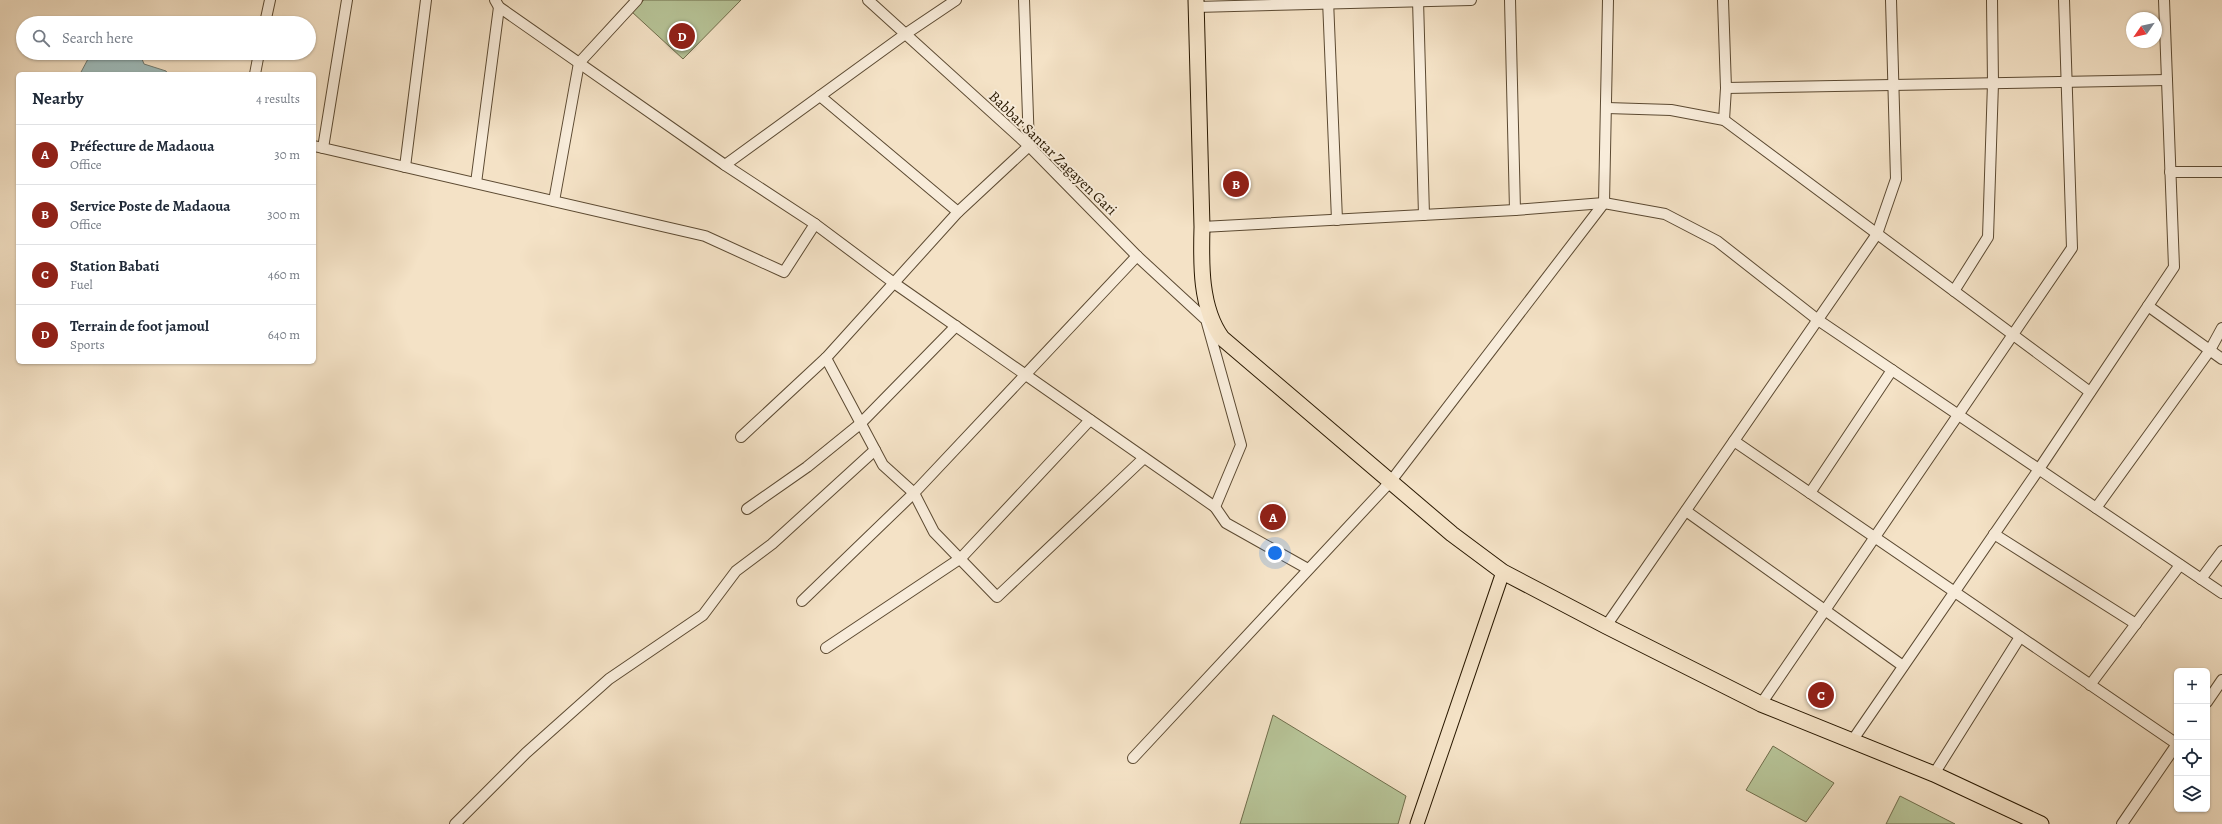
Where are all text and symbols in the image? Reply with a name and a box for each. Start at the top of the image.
north arrow [2126,12,2162,48]
search box [16,16,316,60]
pin: D [669,21,695,51]
icon: search [30,27,52,49]
text: Search here [62,28,133,48]
street label: Babbar Santar Zagayen Gari [985,86,1121,220]
text: Nearby [32,87,83,110]
text: 4 results [256,90,300,107]
text: Préfecture de Madaoua [70,136,214,156]
text: A [41,146,49,163]
text: 30 m [274,146,300,163]
text: Office [70,156,102,173]
pin: B [1223,169,1249,199]
text: Service Poste de Madaoua [70,196,231,216]
text: B [41,206,49,223]
text: 300 m [267,206,300,223]
text: Office [70,216,102,233]
text: Station Babati [70,256,159,276]
text: C [41,266,49,283]
text: 460 m [268,266,300,283]
text: Fuel [70,276,93,293]
text: Terrain de foot jamoul [70,316,209,336]
text: D [40,326,50,343]
text: 640 m [268,326,300,343]
text: Sports [70,336,105,353]
pin: A [1260,502,1286,532]
your location [1265,543,1285,563]
map controls [2174,668,2210,812]
button: + [2174,668,2210,704]
pin: C [1808,680,1834,710]
button: − [2174,704,2210,740]
button: locate [2174,740,2210,776]
button: layers [2174,776,2210,812]

